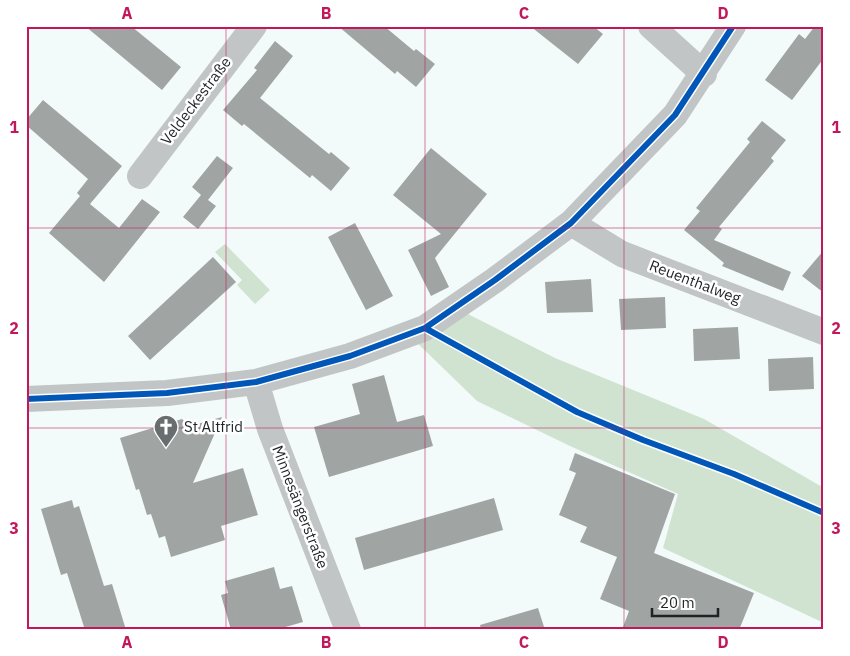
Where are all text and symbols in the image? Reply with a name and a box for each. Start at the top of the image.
text: A [122,3,133,23]
text: B [321,3,332,23]
text: C [519,3,529,23]
text: D [717,3,729,23]
street label: Veldeckestraße [156,53,235,148]
text: 1 [9,117,19,137]
text: 1 [831,117,841,137]
street label: Reuenthalweg [647,255,744,308]
text: 2 [9,318,19,338]
text: 2 [831,318,841,338]
church icon: St Altfrid [153,414,179,448]
place label: St Altfrid [184,417,243,436]
street label: Minnesängerstraße [268,443,333,571]
text: 3 [9,518,19,538]
text: 3 [831,518,841,538]
scale bar [652,586,719,618]
text: 20 m [660,593,695,612]
text: A [122,632,133,652]
text: B [321,632,332,652]
text: C [519,632,529,652]
text: D [717,632,729,652]

